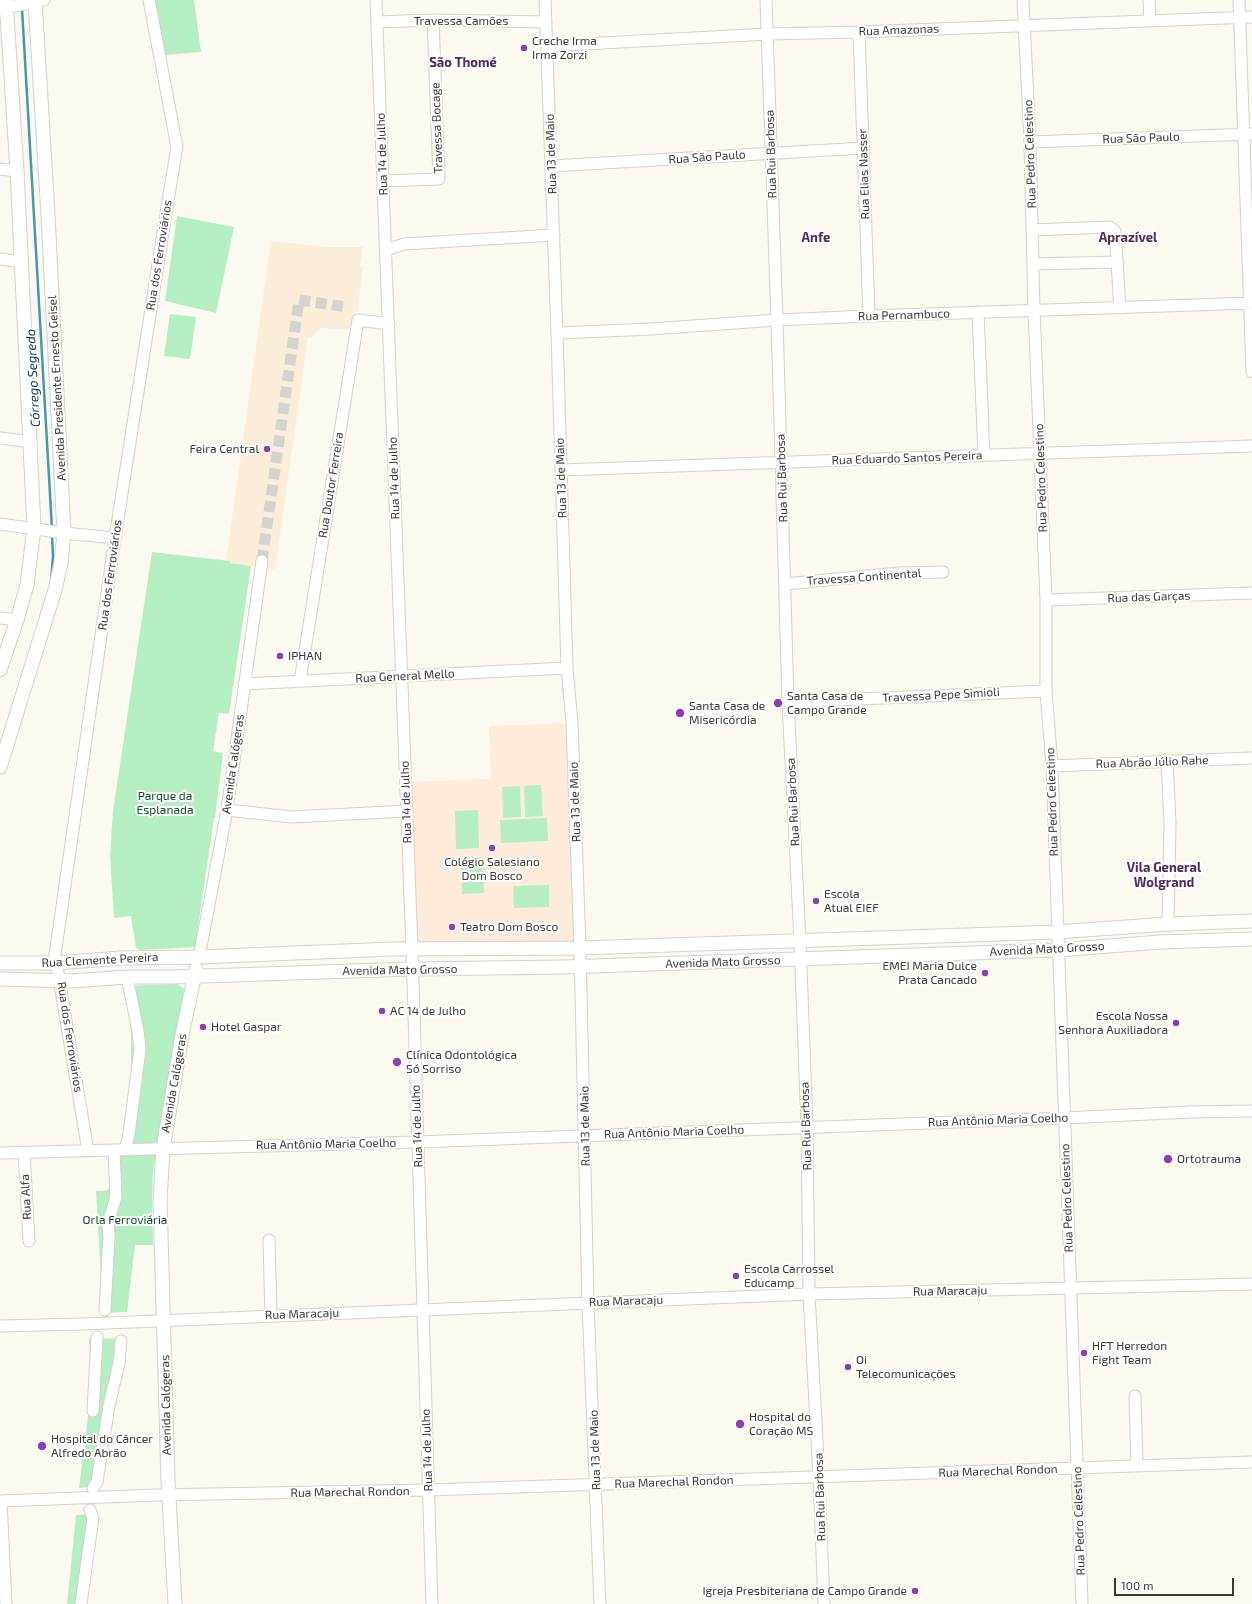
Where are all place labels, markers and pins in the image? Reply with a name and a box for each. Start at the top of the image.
place label: Creche Irma Irma Zorzi [532,34,597,62]
marker: Creche Irma Irma Zorzi [519,43,529,53]
place label: Feira Central [189,442,259,456]
marker: Feira Central [262,444,272,454]
place label: IPHAN [288,649,322,663]
marker: IPHAN [275,651,285,661]
place label: Santa Casa de Campo Grande [787,689,867,717]
marker: Santa Casa de Campo Grande [772,697,784,709]
place label: Santa Casa de Misericórdia [689,699,765,727]
marker: Santa Casa de Misericórdia [674,707,686,719]
marker: Colégio Salesiano Dom Bosco [487,843,497,853]
place label: Colégio Salesiano Dom Bosco [444,855,540,883]
place label: Escola Atual EIEF [824,887,879,915]
marker: Escola Atual EIEF [811,896,821,906]
place label: Teatro Dom Bosco [460,920,558,934]
marker: Teatro Dom Bosco [447,922,457,932]
place label: EMEI Maria Dulce Prata Cancado [882,959,977,987]
marker: EMEI Maria Dulce Prata Cancado [980,968,990,978]
place label: AC 14 de Julho [390,1004,466,1018]
marker: AC 14 de Julho [377,1006,387,1016]
place label: Escola Nossa Senhora Auxiliadora [1058,1009,1168,1037]
marker: Escola Nossa Senhora Auxiliadora [1171,1018,1181,1028]
place label: Hotel Gaspar [211,1020,282,1034]
marker: Hotel Gaspar [198,1022,208,1032]
place label: Clínica Odontológica Só Sorriso [406,1048,517,1076]
marker: Clínica Odontológica Só Sorriso [391,1056,403,1068]
place label: Ortotrauma [1177,1152,1241,1166]
marker: Ortotrauma [1162,1153,1174,1165]
place label: Escola Carrossel Educamp [744,1262,834,1290]
marker: Escola Carrossel Educamp [731,1271,741,1281]
place label: HFT Herredon Fight Team [1092,1339,1167,1367]
marker: HFT Herredon Fight Team [1079,1348,1089,1358]
place label: Oi Telecomunicações [856,1353,956,1381]
marker: Oi Telecomunicações [843,1362,853,1372]
place label: Hospital do Coração MS [749,1410,813,1438]
marker: Hospital do Coração MS [734,1418,746,1430]
place label: Hospital do Câncer Alfredo Abrão [51,1432,153,1460]
marker: Hospital do Câncer Alfredo Abrão [36,1440,48,1452]
place label: Igreja Presbiteriana de Campo Grande [702,1584,907,1598]
marker: Igreja Presbiteriana de Campo Grande [910,1586,920,1596]

